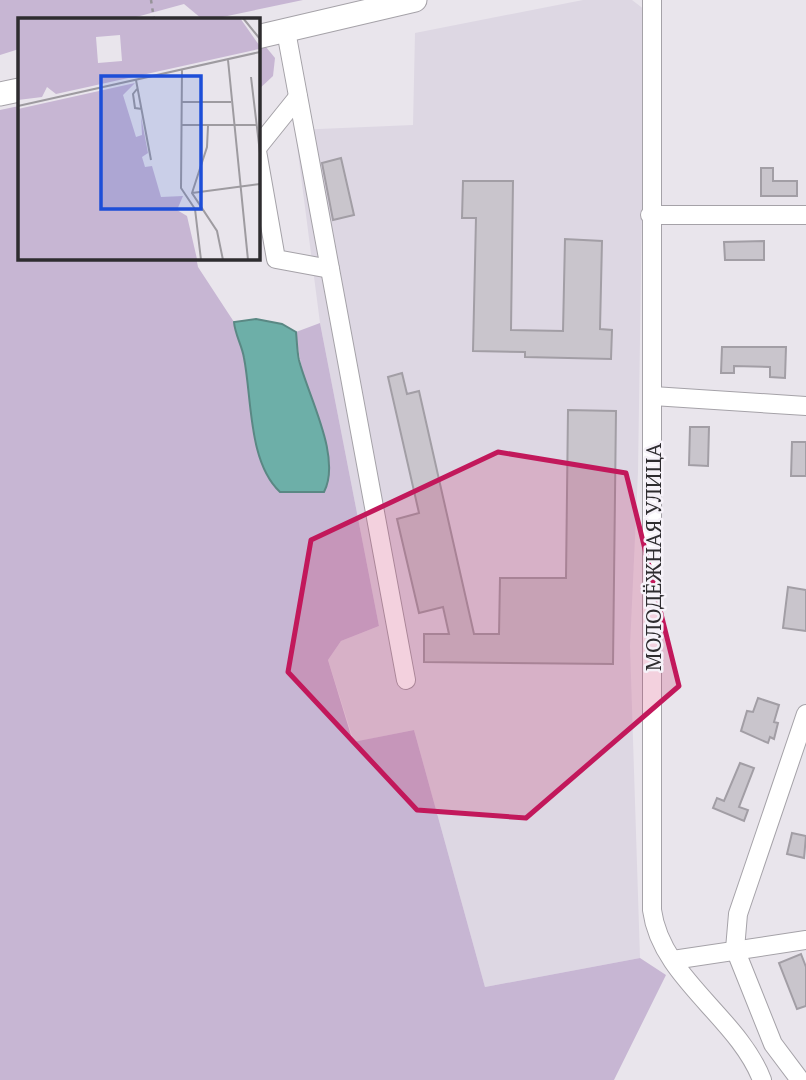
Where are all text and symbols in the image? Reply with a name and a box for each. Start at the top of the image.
inset map [18,18,259,259]
street label: МОЛОДЁЖНАЯ УЛИЦА [639,442,667,671]

